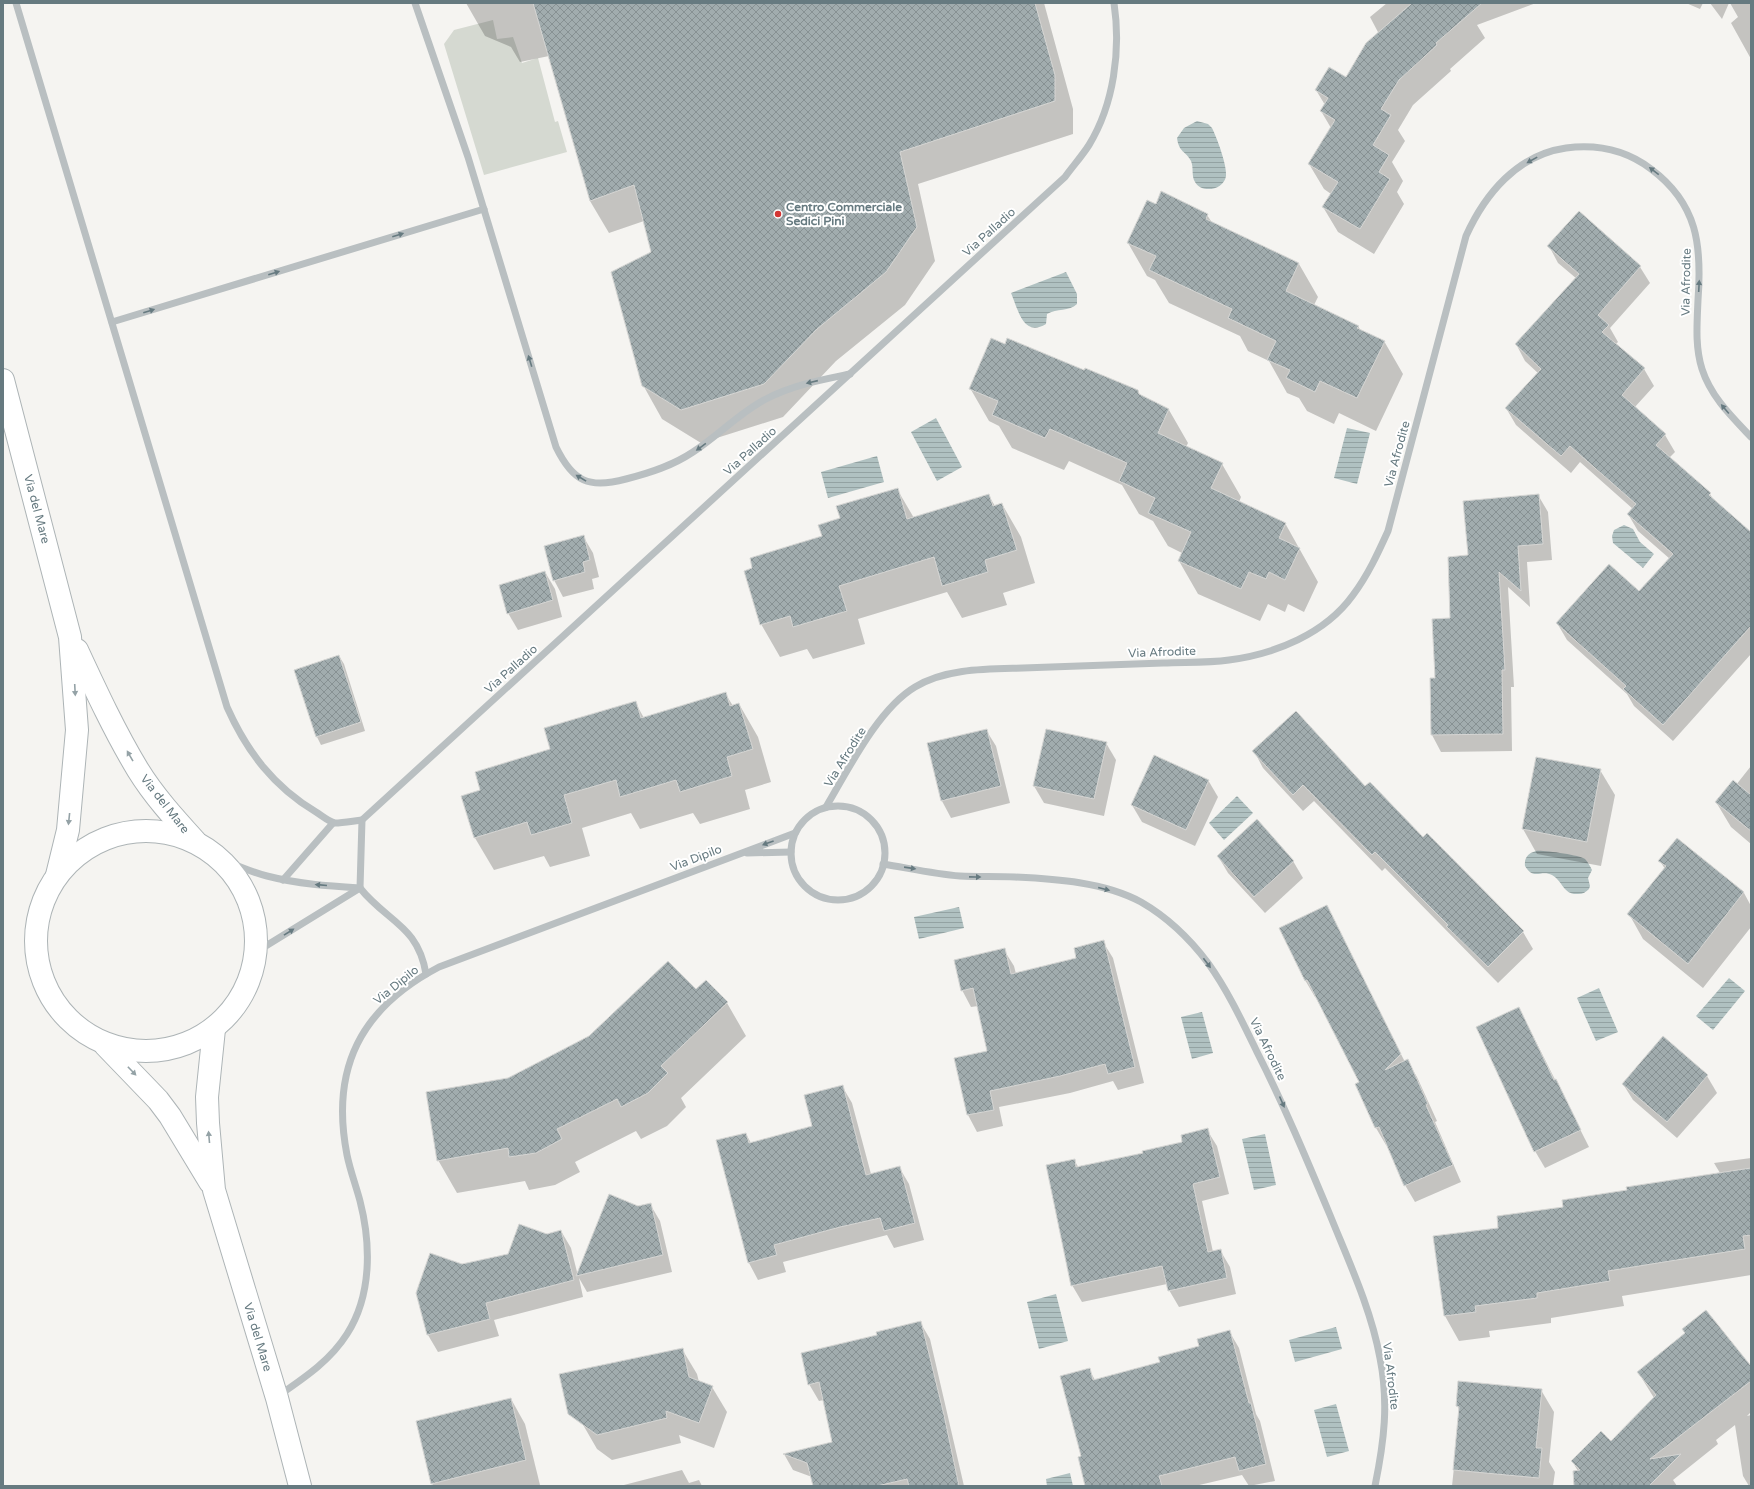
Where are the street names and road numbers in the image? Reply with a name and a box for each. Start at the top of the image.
street label: Via Palladio [960,205,1018,259]
street label: Via Afrodite [1678,248,1694,316]
street label: Via Afrodite [1381,419,1413,489]
street label: Via Palladio [721,424,779,478]
street label: Via del Mare [21,473,53,545]
street label: Via Palladio [482,642,540,696]
street label: Via Afrodite [1128,644,1196,660]
street label: Via Afrodite [821,724,869,790]
street label: Via del Mare [138,772,193,836]
street label: Via Dipilo [668,842,724,874]
street label: Via Dipilo [371,963,421,1007]
street label: Via Afrodite [1247,1015,1289,1083]
street label: Via del Mare [241,1301,275,1373]
street label: Via Afrodite [1380,1341,1402,1411]

